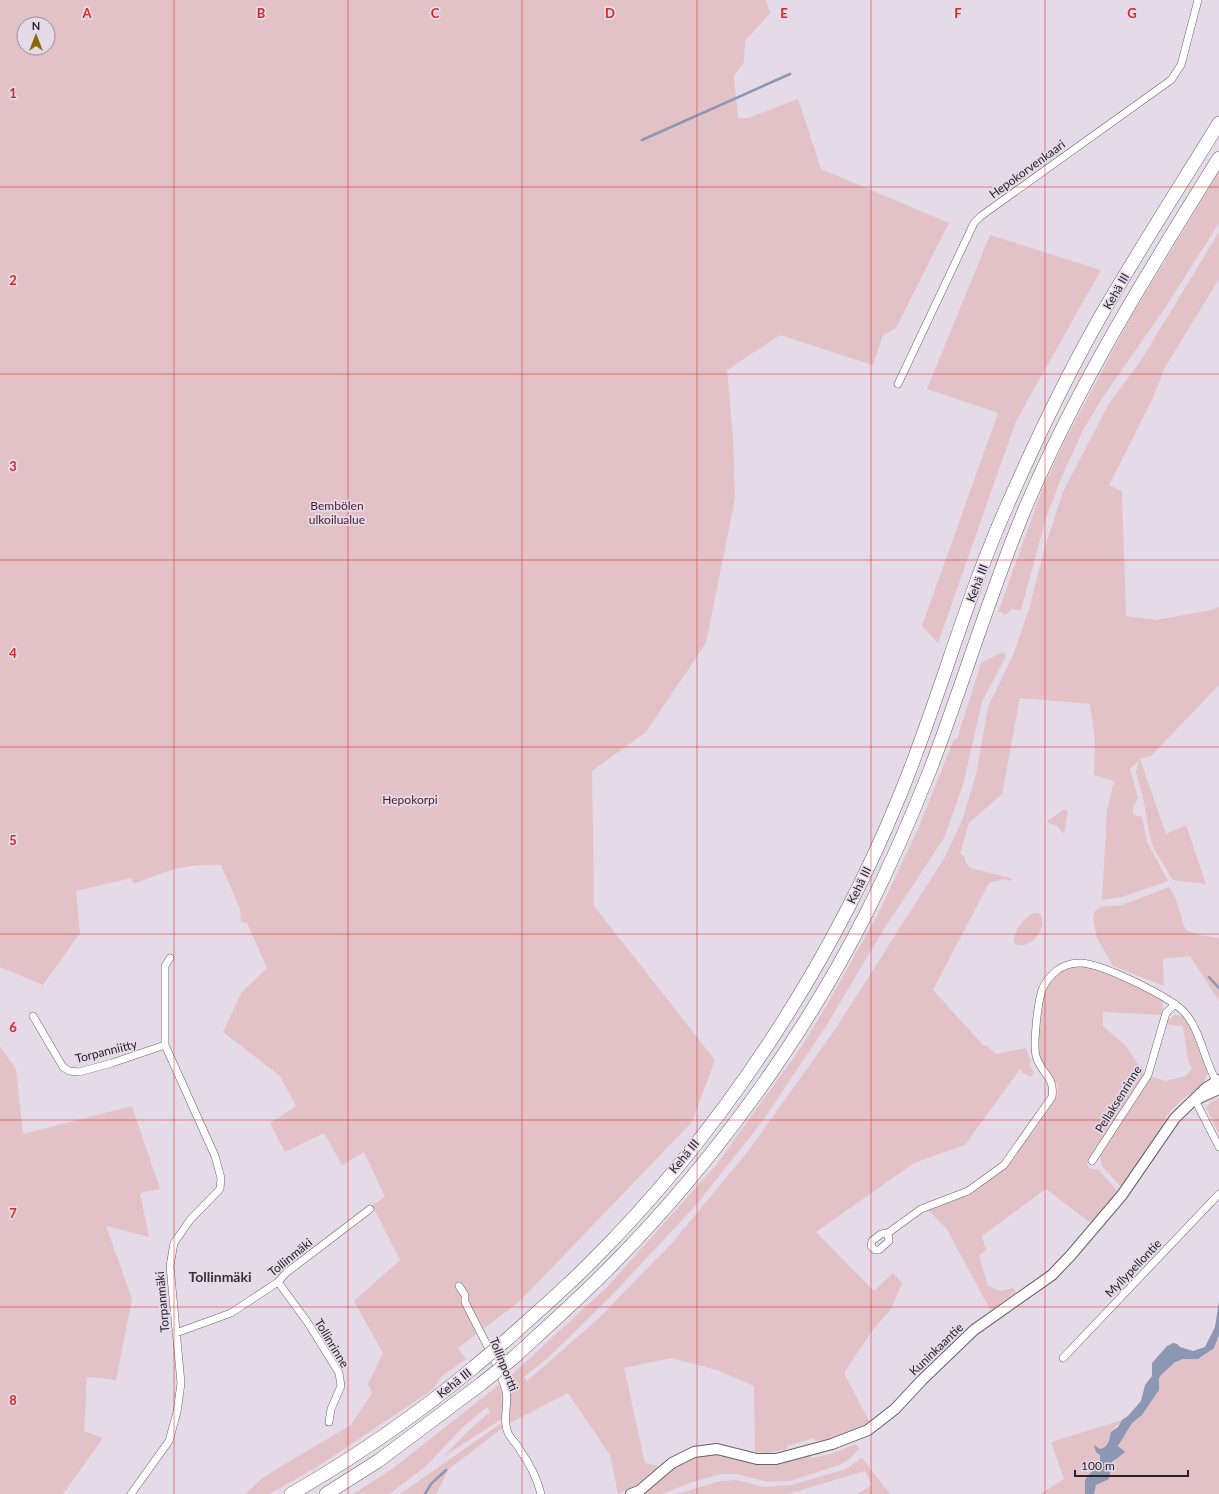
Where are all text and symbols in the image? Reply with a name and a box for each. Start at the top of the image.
text: A [81,5,92,21]
text: B [257,5,266,21]
text: C [431,5,440,21]
text: D [605,5,615,21]
text: E [780,5,788,21]
text: F [954,5,962,21]
text: G [1127,5,1137,21]
north arrow [16,16,56,56]
text: N [32,19,40,32]
text: 1 [9,85,17,101]
street label: Hepokorvenkaari [986,136,1068,202]
street label: Kehä III [1100,270,1132,312]
text: 2 [9,272,17,288]
text: 3 [9,458,17,474]
park label: Bembölen ulkoilualue [309,498,365,527]
street label: Kehä III [963,562,991,604]
text: 4 [9,645,17,661]
park label: Hepokorpi [382,792,438,807]
text: 5 [9,832,17,848]
street label: Kehä III [844,864,874,906]
text: 6 [9,1019,17,1035]
street label: Torpanniitty [74,1036,139,1066]
street label: Pellaksenrinne [1091,1063,1145,1135]
street label: Kehä III [666,1136,702,1176]
text: 7 [9,1205,17,1221]
street label: Tollinmäki [265,1235,315,1279]
street label: Myllypellontie [1102,1236,1164,1300]
district label: Tollinmäki [188,1268,252,1285]
street label: Torpanmäki [152,1271,172,1333]
street label: Tollinrinne [311,1316,353,1370]
street label: Kuninkaantie [906,1320,966,1378]
street label: Tollinportti [486,1335,522,1393]
street label: Kehä III [434,1365,474,1401]
text: 8 [9,1392,17,1408]
scale bar [1075,1452,1188,1478]
text: 100 m [1081,1458,1115,1473]

